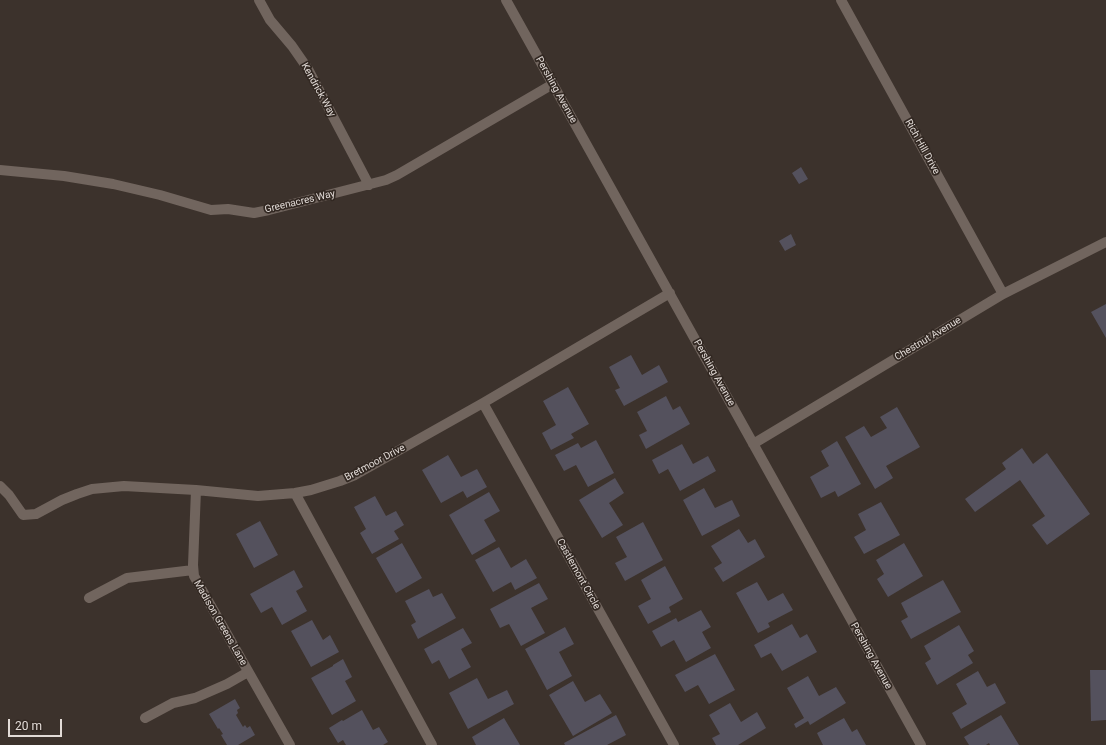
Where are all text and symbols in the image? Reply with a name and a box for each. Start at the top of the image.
street label: Pershing Avenue [533,55,579,125]
street label: Kendrick Way [298,61,338,119]
street label: Rich Hill Drive [902,117,942,177]
street label: Greenacres Way [264,188,336,216]
street label: Chestnut Avenue [893,314,963,364]
street label: Pershing Avenue [691,338,737,408]
street label: Bretmoor Drive [343,442,407,484]
street label: Castlemont Circle [554,537,602,611]
street label: Madison Greens Lane [191,578,249,668]
street label: Pershing Avenue [848,621,894,691]
scale bar [10,711,64,737]
text: 20 m [15,719,42,733]

